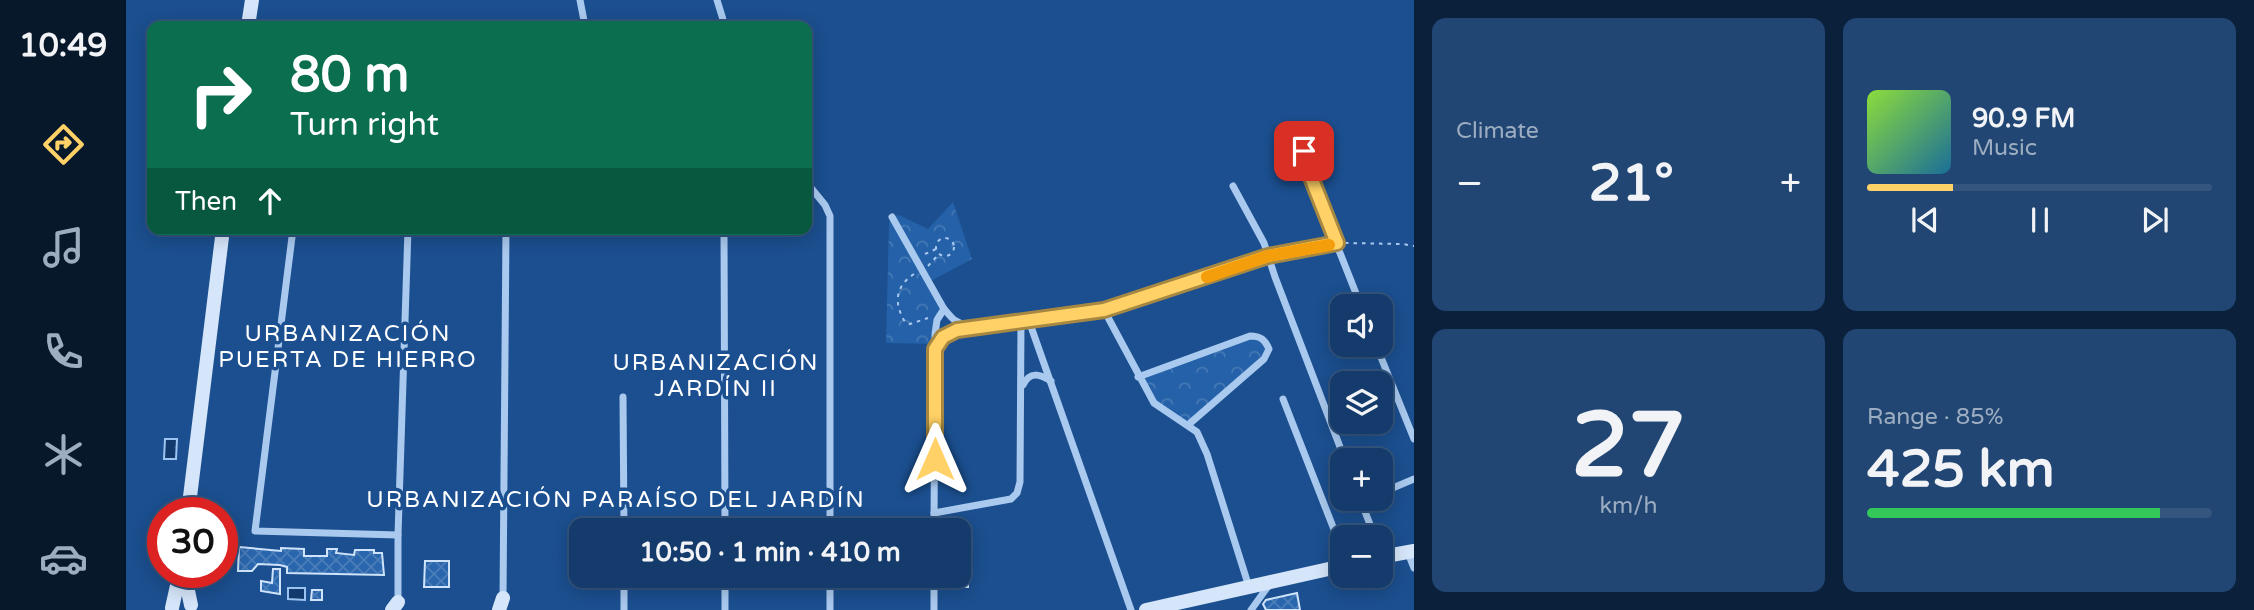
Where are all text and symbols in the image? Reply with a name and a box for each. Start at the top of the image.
text: 10:49 [19,27,107,65]
text: 80 m [290,46,409,105]
icon: right [175,49,266,140]
text: 90.9 FM [1972,103,2075,134]
text: Turn right [290,106,439,144]
text: Climate [1456,117,1539,145]
icon: directions [39,120,88,169]
pin [1274,121,1334,181]
icon: arrive [1285,132,1323,170]
text: Music [1972,134,2037,162]
text: 21° [1589,152,1674,215]
text: − [1456,161,1483,207]
text: + [1780,161,1801,207]
icon: ahead [251,182,289,220]
text: Then [175,186,237,217]
icon: previous [1906,201,1944,239]
icon: pause [2021,201,2059,239]
icon: next [2136,201,2174,239]
icon: music [39,223,88,272]
map controls [1330,294,1393,588]
button: sound [1330,294,1393,357]
district label: URBANIZACIÓN PUERTA DE HIERRO [218,320,478,374]
icon: phone [39,327,88,376]
district label: URBANIZACIÓN JARDÍN II [612,349,820,403]
button: layers [1330,371,1393,434]
text: 27 [1571,391,1686,501]
text: Range · 85% [1867,403,2003,431]
position arrow [898,422,972,496]
icon: climate [39,430,88,479]
text: 425 km [1867,438,2055,501]
button: + [1330,448,1393,511]
district label: URBANIZACIÓN PARAÍSO DEL JARDÍN [366,486,866,514]
text: km/h [1600,492,1657,520]
speed limit sign: 30 [147,497,238,588]
button: − [1330,525,1393,588]
icon: car [39,534,88,583]
text: 10:50 · 1 min · 410 m [639,537,901,568]

